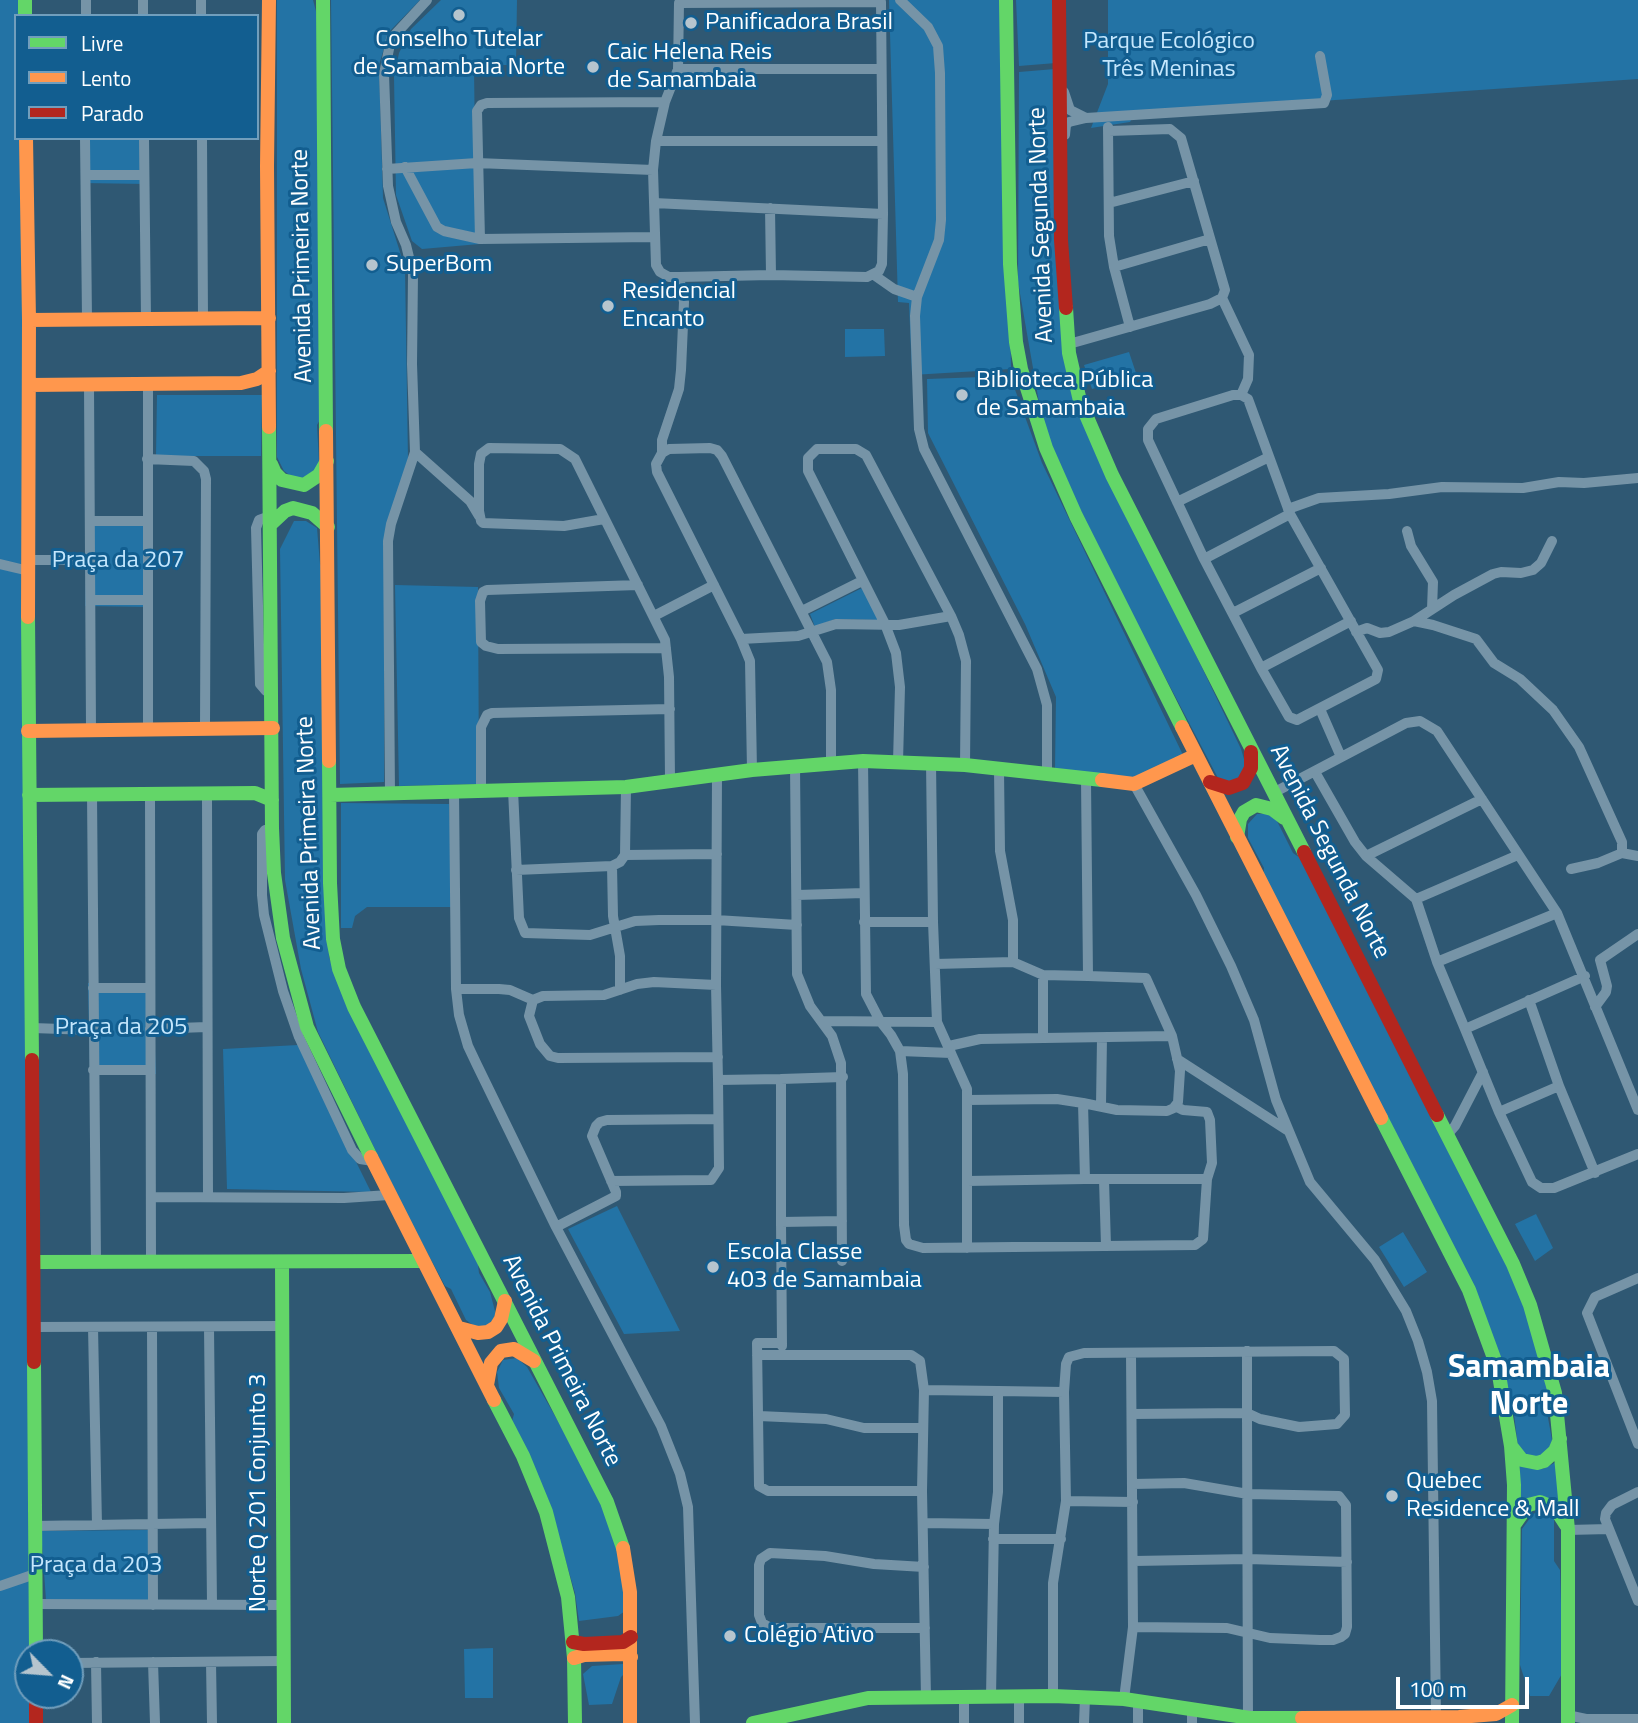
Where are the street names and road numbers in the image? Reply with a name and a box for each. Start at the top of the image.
street label: Avenida Segunda Norte [1023,106,1061,344]
street label: Avenida Primeira Norte [287,149,319,383]
street label: Avenida Primeira Norte [292,716,328,950]
street label: Avenida Segunda Norte [1263,740,1395,964]
street label: Avenida Primeira Norte [495,1250,627,1472]
street label: Norte Q 201 Conjunto 3 [245,1374,273,1612]

